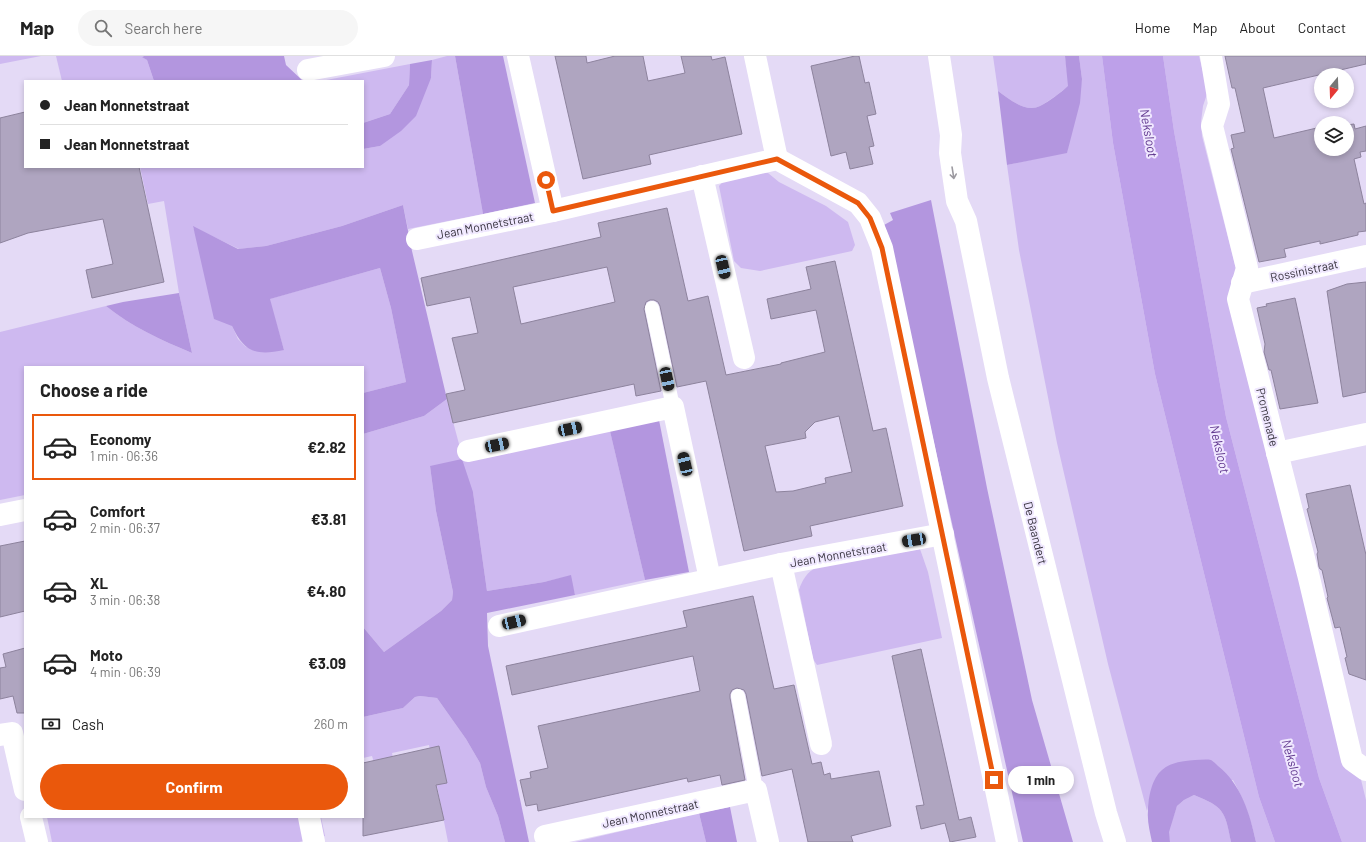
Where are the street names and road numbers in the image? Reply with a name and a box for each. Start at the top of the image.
street label: Jean Monnetstraat [436,209,534,241]
street label: Rossinistraat [1269,256,1339,284]
street label: Promenade [1254,386,1282,448]
street label: De Baandert [1021,500,1051,566]
street label: Jean Monnetstraat [789,539,887,569]
street label: Jean Monnetstraat [601,796,699,830]

